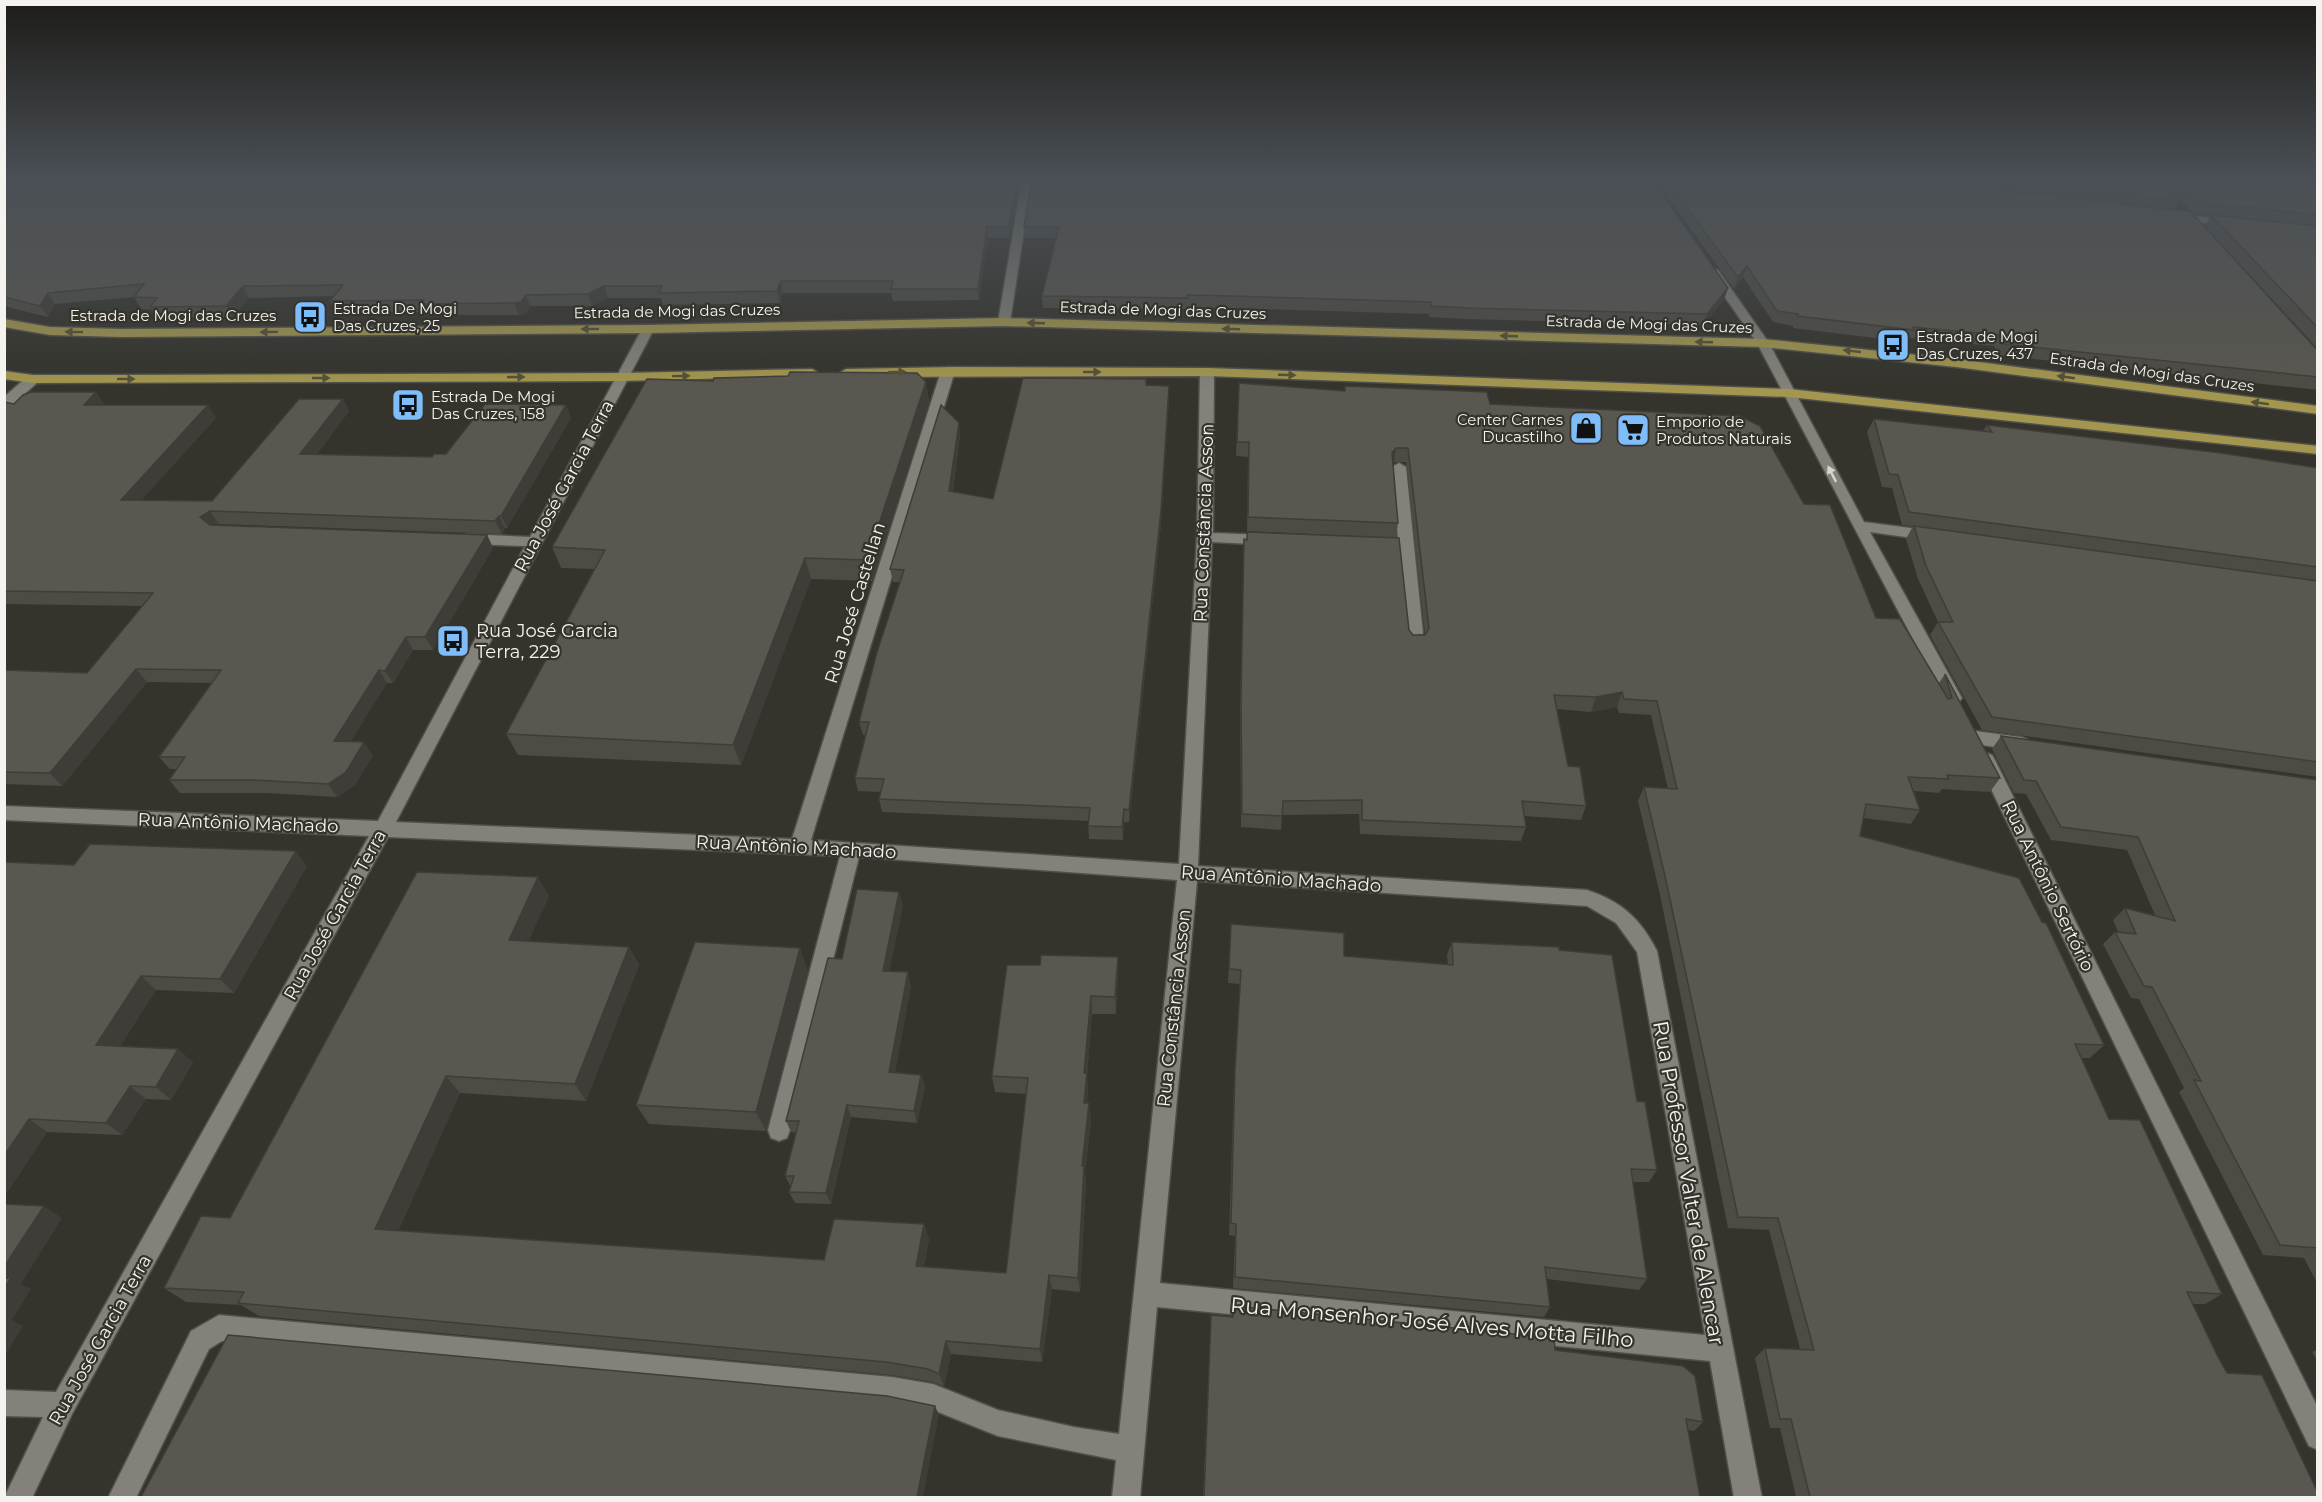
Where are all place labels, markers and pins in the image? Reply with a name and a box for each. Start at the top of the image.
bus stop icon: Estrada De Mogi Das Cruzes, 25 [292,299,328,335]
place label: Estrada De Mogi Das Cruzes, 25 [333,299,457,335]
bus stop icon: Estrada de Mogi Das Cruzes, 437 [1875,327,1911,363]
place label: Estrada de Mogi Das Cruzes, 437 [1916,327,2038,363]
bus stop icon: Estrada De Mogi Das Cruzes, 158 [390,387,426,423]
place label: Estrada De Mogi Das Cruzes, 158 [431,387,555,423]
place label: Center Carnes Ducastilho [1457,410,1563,446]
shop icon: Center Carnes Ducastilho [1568,410,1604,446]
supermarket icon: Emporio de Produtos Naturais [1615,412,1651,448]
place label: Emporio de Produtos Naturais [1656,412,1791,448]
place label: Rua José Garcia Terra, 229 [476,620,618,663]
bus stop icon: Rua José Garcia Terra, 229 [435,623,471,659]

